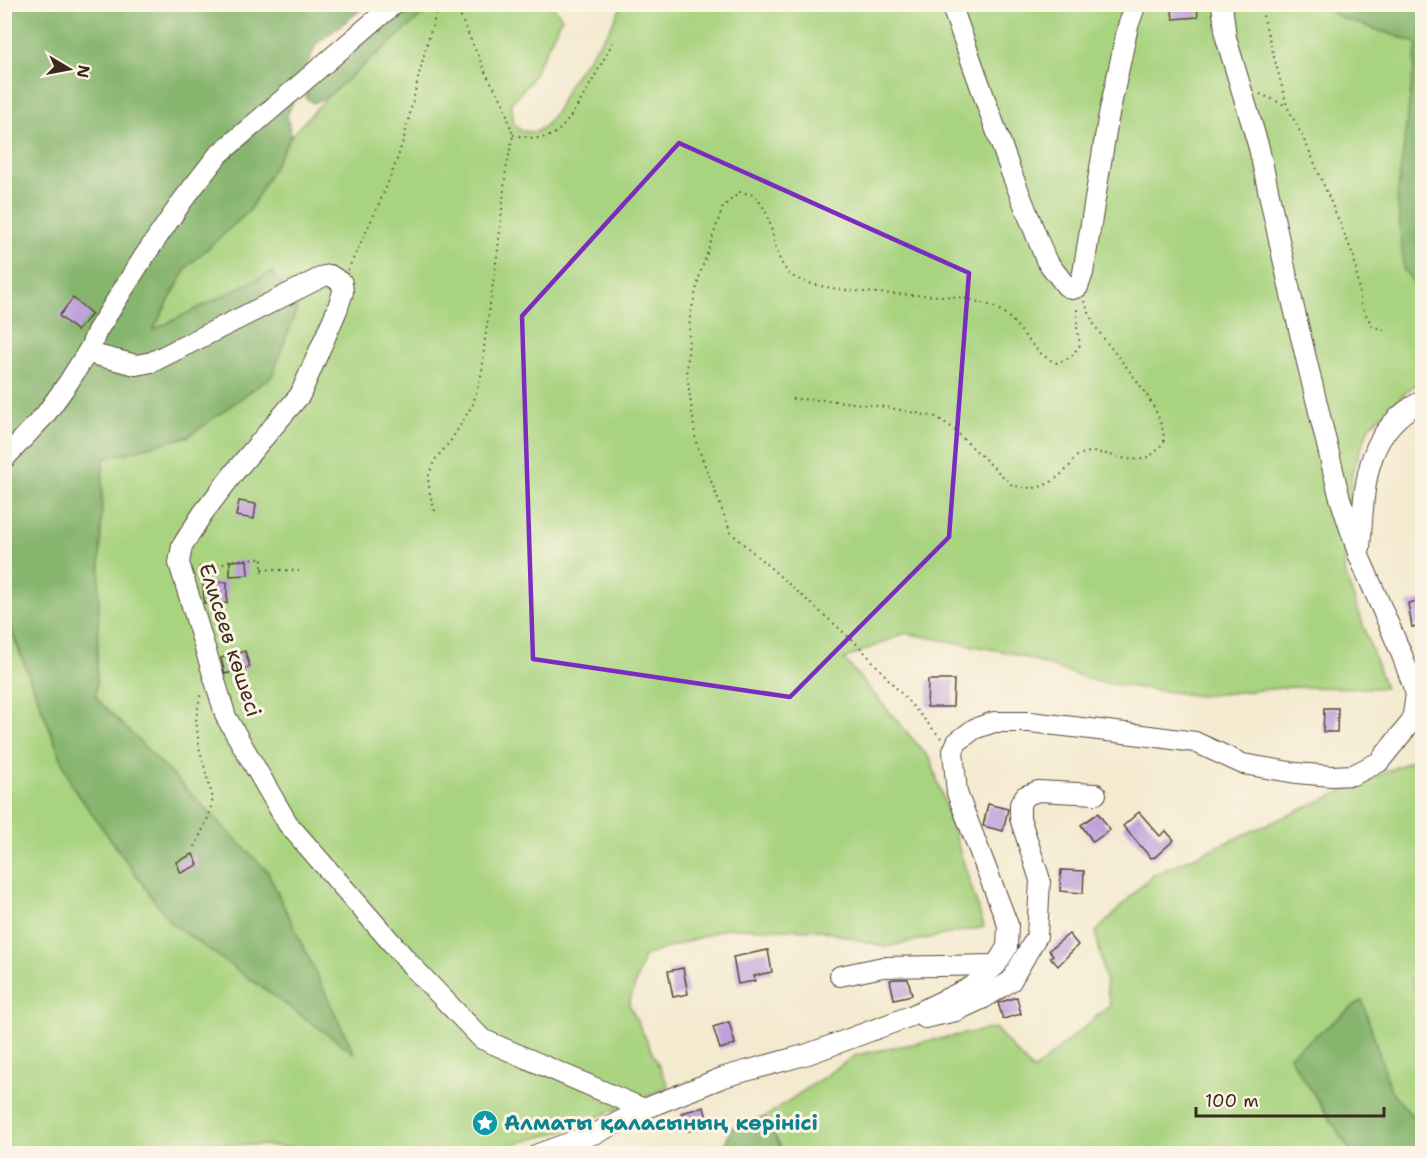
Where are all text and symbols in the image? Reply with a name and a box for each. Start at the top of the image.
north arrow [39,39,99,99]
text: N [72,63,95,80]
street label: Елисеев көшесі [192,560,268,720]
scale bar [1196,1080,1384,1118]
text: 100 m [1205,1089,1259,1113]
place icon: Алматы қаласының көрінісі [470,1108,500,1138]
place label: Алматы қаласының көрінісі [504,1109,818,1137]

